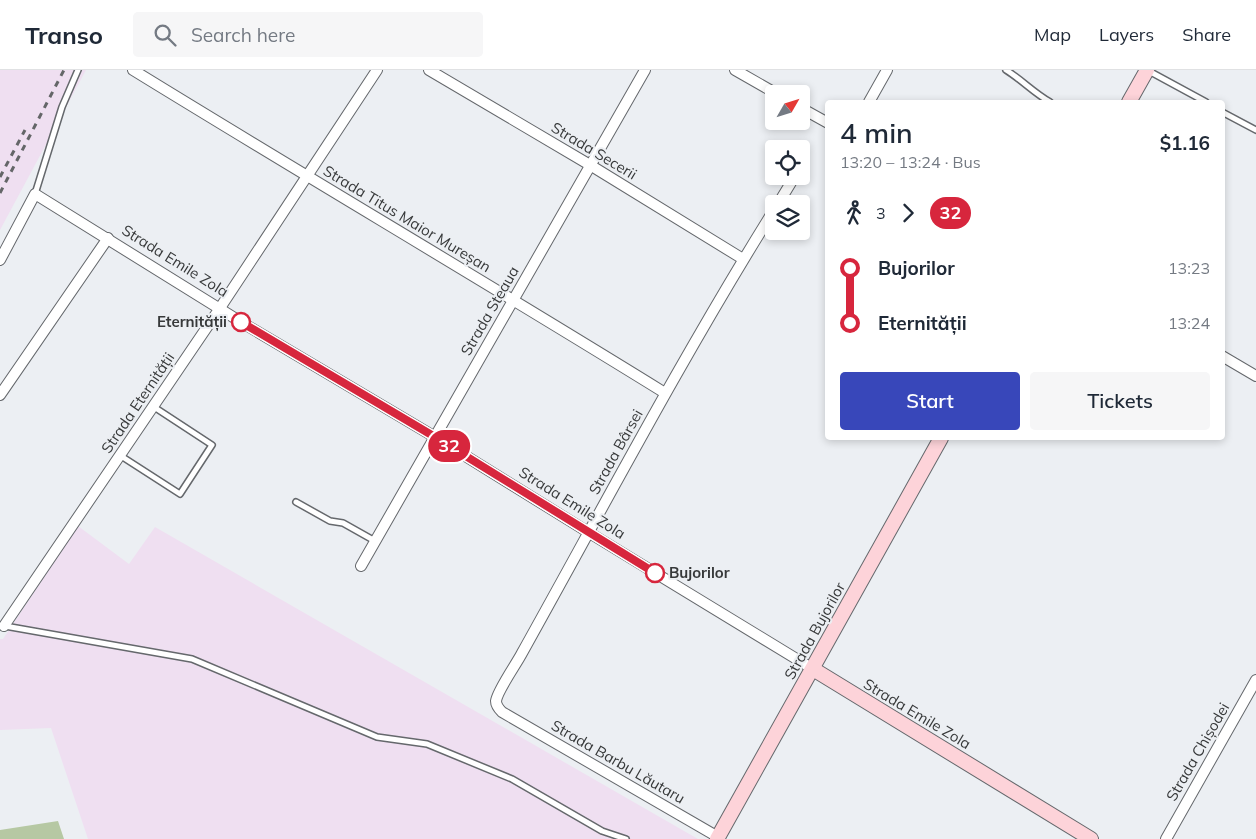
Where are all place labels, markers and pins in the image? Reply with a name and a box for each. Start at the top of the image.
place label: Eternității [157,312,227,332]
marker: Eternității [231,312,251,332]
marker: Bujorilor [645,563,665,583]
place label: Bujorilor [669,563,730,582]

